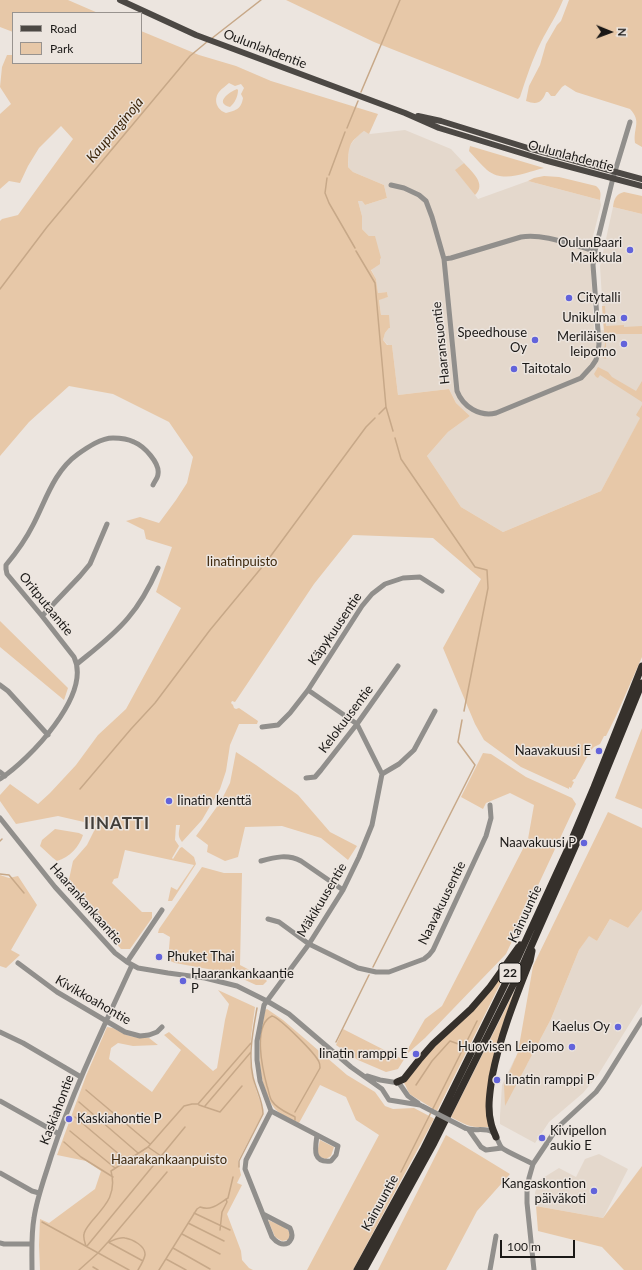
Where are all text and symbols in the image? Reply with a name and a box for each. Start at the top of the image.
legend [12,12,142,64]
north arrow [590,12,630,52]
text: Road [50,21,77,36]
street label: Oulunlahdentie [221,26,309,72]
text: N [616,28,629,37]
text: Park [50,41,73,56]
water label: Kaupunginoja [83,94,147,166]
street label: Oulunlahdentie [526,137,616,175]
place label: OulunBaari Maikkula [558,235,622,266]
marker: OulunBaari Maikkula [625,245,635,255]
place label: Citytalli [577,290,621,306]
marker: Citytalli [564,293,574,303]
street label: Haaransuontie [429,301,453,385]
place label: Unikulma [562,310,616,326]
marker: Unikulma [619,313,629,323]
place label: Speedhouse Oy [457,325,527,356]
place label: Meriläisen leipomo [557,329,616,360]
marker: Speedhouse Oy [530,335,540,345]
marker: Meriläisen leipomo [619,339,629,349]
place label: Taitotalo [522,361,571,377]
marker: Taitotalo [509,364,519,374]
park label: Iinatinpuisto [207,554,277,570]
street label: Oritputaantie [16,569,76,639]
street label: Käpykuusentie [305,590,365,668]
street label: Kelokuusentie [315,682,377,756]
place label: Naavakuusi E [515,743,591,759]
marker: Naavakuusi E [594,746,604,756]
place label: Iinatin kenttä [177,793,251,809]
marker: Iinatin kenttä [164,796,174,806]
district label: IINATTI [84,814,150,834]
place label: Naavakuusi P [499,835,576,851]
marker: Naavakuusi P [579,838,589,848]
street label: Naavakuusentie [415,859,469,947]
street label: Haarankankaantie [46,860,126,948]
street label: Mäkikuusentie [294,860,350,940]
street label: Kainuuntie [505,883,545,945]
place label: Phuket Thai [167,949,235,965]
marker: Phuket Thai [154,952,164,962]
road number: 22 [499,963,521,983]
place label: Haarankankaantie P [191,966,294,997]
street label: Kivikkoahontie [52,972,134,1028]
marker: Haarankankaantie P [178,976,188,986]
place label: Kaelus Oy [552,1019,610,1035]
marker: Kaelus Oy [613,1022,623,1032]
place label: Huovisen Leipomo [458,1039,564,1055]
marker: Huovisen Leipomo [567,1042,577,1052]
place label: Iinatin ramppi E [319,1046,408,1062]
marker: Iinatin ramppi E [411,1049,421,1059]
place label: Iinatin ramppi P [505,1072,594,1088]
street label: Kaskiahontie [37,1073,77,1147]
marker: Iinatin ramppi P [492,1075,502,1085]
place label: Kaskiahontie P [77,1111,162,1127]
marker: Kaskiahontie P [64,1114,74,1124]
place label: Kivipellon aukio E [550,1123,606,1154]
marker: Kivipellon aukio E [537,1133,547,1143]
park label: Haarakankaanpuisto [111,1152,227,1168]
street label: Kainuuntie [358,1172,402,1234]
place label: Kangaskontion päiväkoti [501,1176,586,1207]
marker: Kangaskontion päiväkoti [589,1186,599,1196]
scale bar [502,1232,577,1258]
text: 100 m [507,1239,541,1254]

